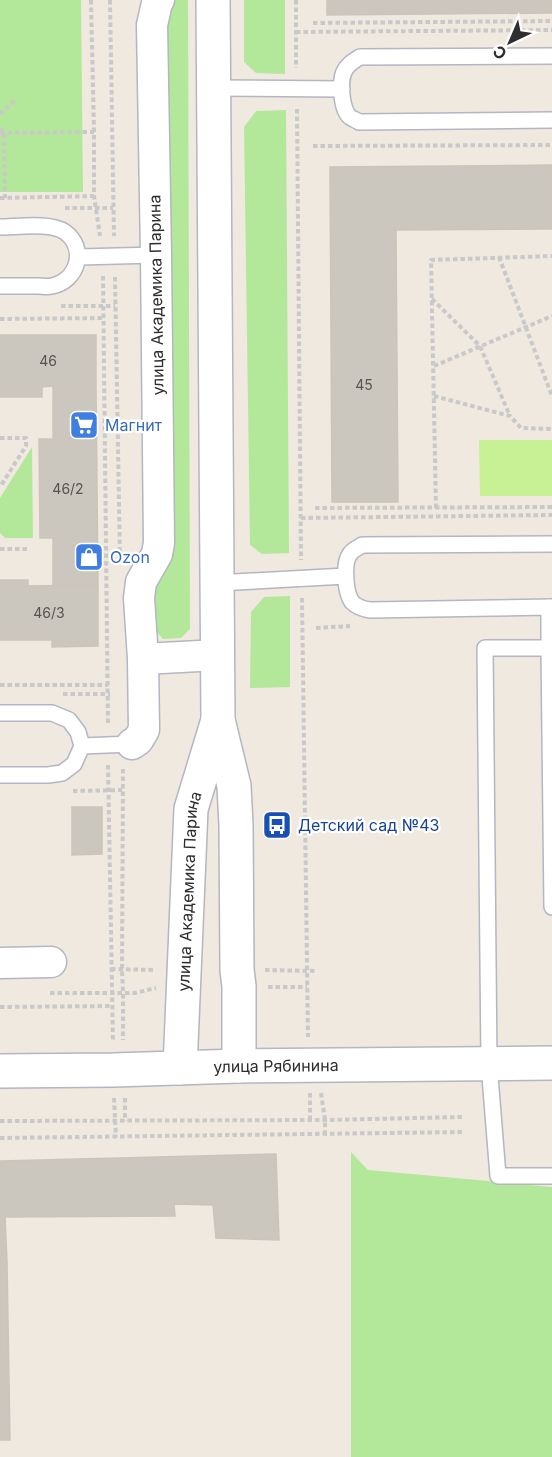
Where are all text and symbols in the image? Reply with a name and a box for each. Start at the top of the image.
north arrow [480,12,540,72]
text: С [488,41,511,64]
street label: улица Академика Парина [144,195,168,395]
house number: 46 [39,352,57,369]
house number: 45 [355,376,373,393]
supermarket icon: Магнит [68,409,100,441]
place label: Магнит [105,415,163,435]
house number: 46/2 [52,480,84,497]
shop icon: Ozon [73,541,105,573]
place label: Ozon [110,547,150,567]
house number: 46/3 [33,604,65,621]
street label: улица Академика Парина [173,789,206,992]
bus stop icon: Детский сад №43 [261,809,293,841]
place label: Детский сад №43 [298,815,439,835]
street label: улица Рябинина [213,1055,339,1077]

